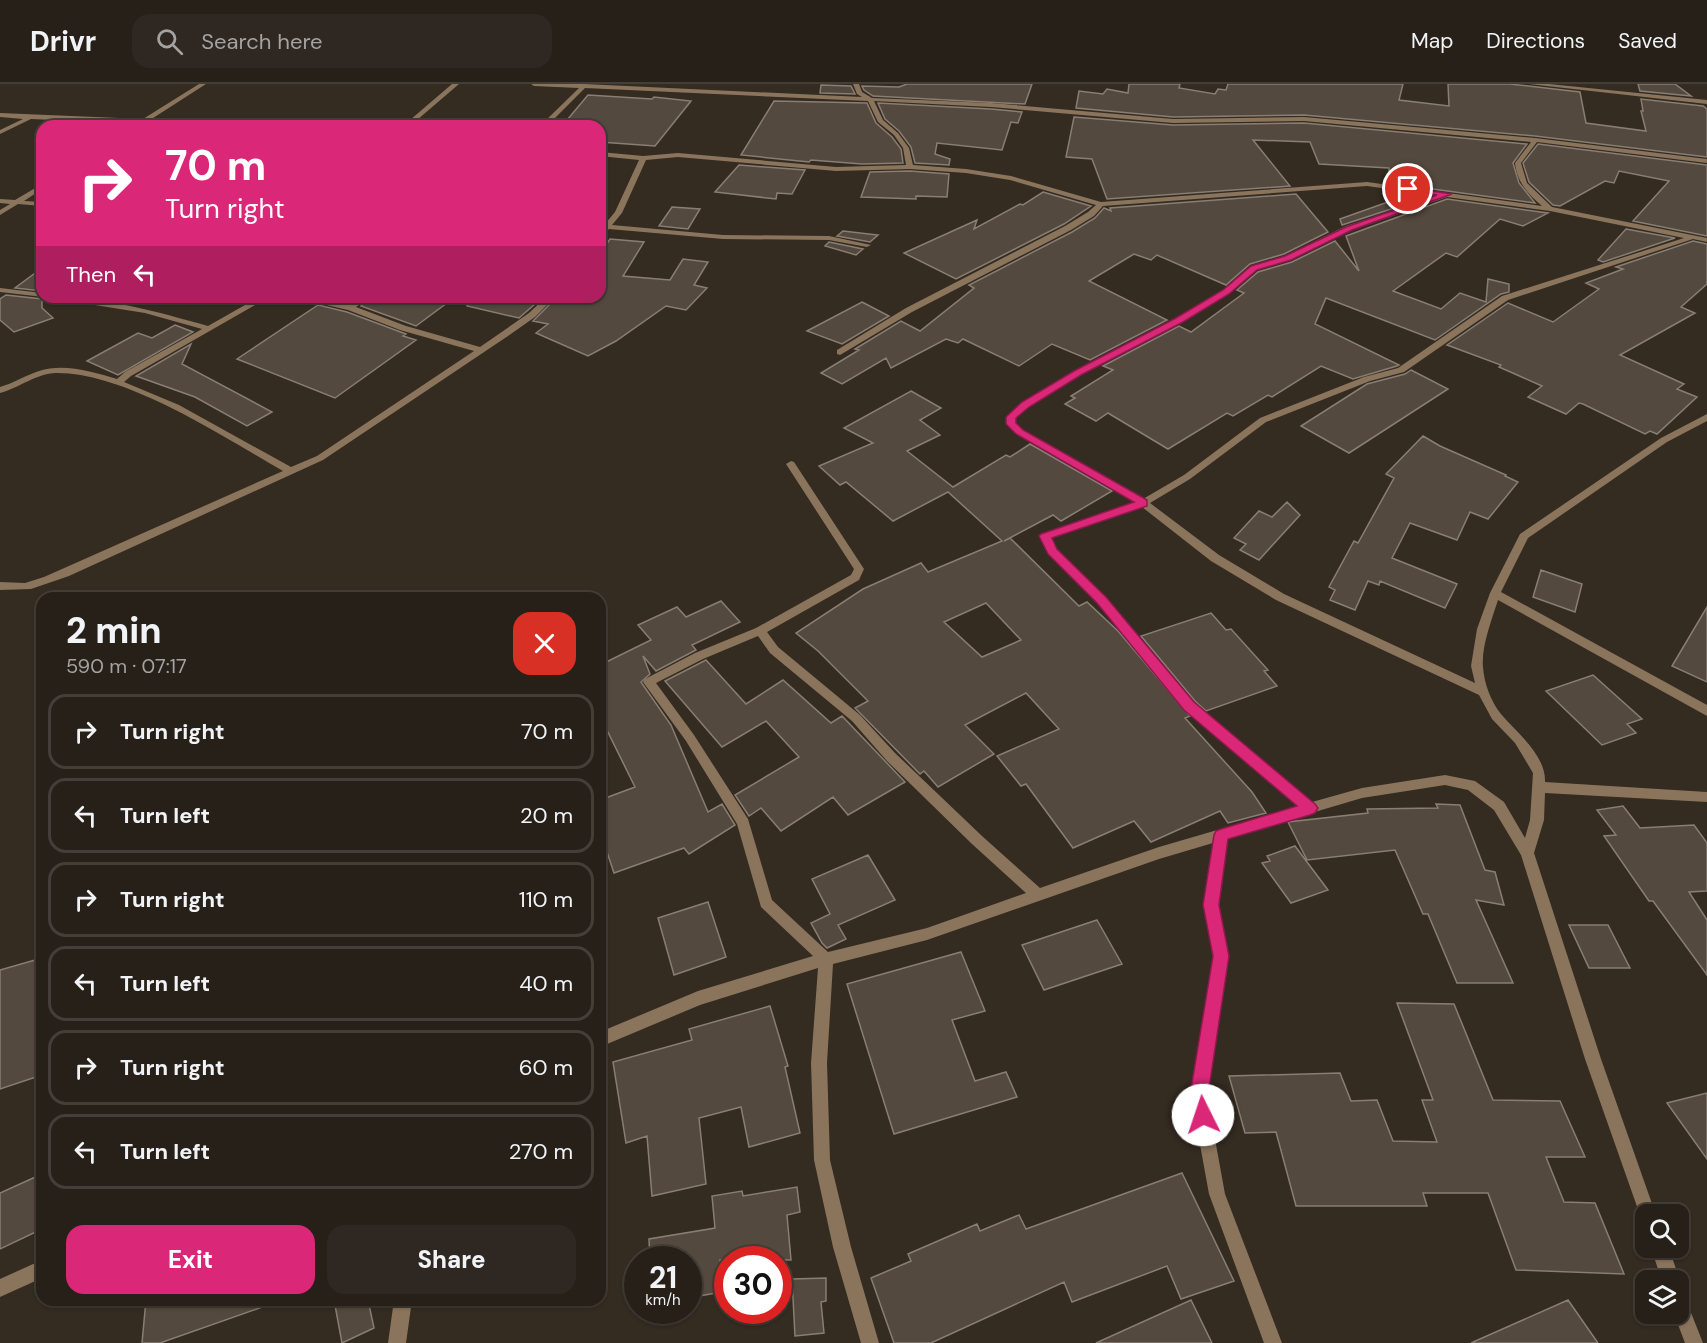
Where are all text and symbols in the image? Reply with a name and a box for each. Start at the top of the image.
search box [132,14,552,68]
text: Drivr [30,23,96,60]
icon: search [153,25,186,58]
text: Search here [201,27,323,56]
text: Map [1411,27,1453,55]
text: Directions [1486,27,1585,55]
text: Saved [1618,27,1677,55]
text: 70 m [165,138,266,193]
icon: right [66,144,144,222]
pin [1382,163,1433,214]
icon: arrive [1391,172,1424,205]
text: Turn right [165,191,285,226]
icon: left [128,258,161,291]
text: Then [66,260,116,289]
text: 2 min [66,607,162,654]
button: close [513,612,576,675]
text: 590 m · 07:17 [66,653,187,679]
icon: right [69,715,102,748]
text: Turn right [120,717,225,746]
text: 70 m [521,717,573,746]
icon: left [69,799,102,832]
text: Turn left [120,801,210,830]
text: 20 m [520,801,573,830]
icon: right [69,883,102,916]
text: Turn right [120,885,225,914]
text: 110 m [519,885,573,914]
icon: left [69,967,102,1000]
text: Turn left [120,969,210,998]
text: 40 m [519,969,573,998]
icon: right [69,1051,102,1084]
text: Turn right [120,1053,225,1082]
text: 60 m [519,1053,573,1082]
position arrow [1171,1083,1235,1147]
icon: left [69,1135,102,1168]
text: Turn left [120,1137,210,1166]
text: 270 m [509,1137,573,1166]
map controls [1635,1204,1689,1324]
button: search [1635,1204,1689,1258]
button: Exit [66,1225,315,1294]
button: Share [327,1225,576,1294]
speed limit sign: 30 [714,1246,792,1324]
text: 21 [649,1258,677,1297]
button: layers [1635,1270,1689,1324]
text: km/h [645,1290,681,1310]

